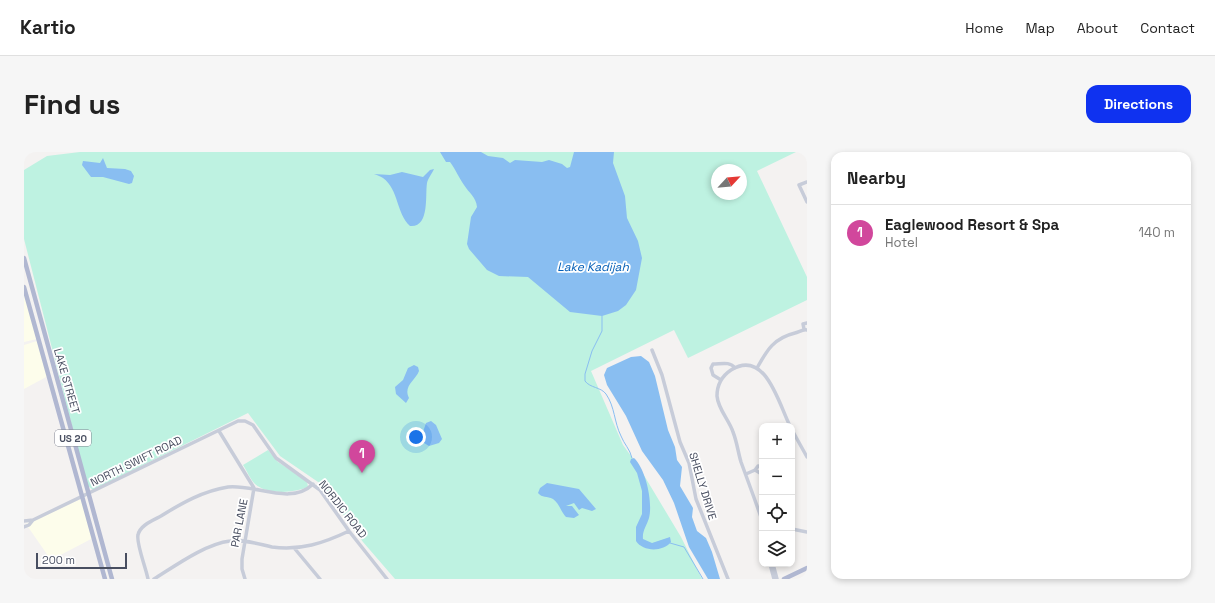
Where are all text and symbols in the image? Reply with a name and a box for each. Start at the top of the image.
text: Kartio [20,15,76,40]
text: Home [965,19,1003,37]
text: Map [1025,19,1055,37]
text: About [1077,19,1118,37]
text: Contact [1140,19,1195,37]
button: Directions [1086,85,1191,123]
text: Find us [24,86,121,122]
north arrow [711,164,747,200]
text: Nearby [847,167,906,189]
text: Eaglewood Resort & Spa [885,215,1059,234]
text: 1 [857,224,863,241]
text: 140 m [1139,224,1175,241]
text: Hotel [885,234,918,251]
water label: Lake Kadijah [557,259,630,275]
street label: LAKE STREET [51,347,83,416]
map controls [759,423,795,567]
button: + [759,423,795,459]
your location [406,427,426,447]
road number: US 20 [55,430,91,446]
street label: NORTH SWIFT ROAD [88,433,184,489]
pin: 1 [349,440,375,473]
street label: SHELLY DRIVE [686,450,720,522]
button: − [759,459,795,495]
street label: NORDIC ROAD [316,477,370,541]
button: locate [759,495,795,531]
street label: PAR LANE [227,498,251,548]
button: layers [759,531,795,567]
scale bar [36,551,127,570]
text: 200 m [42,553,75,567]

